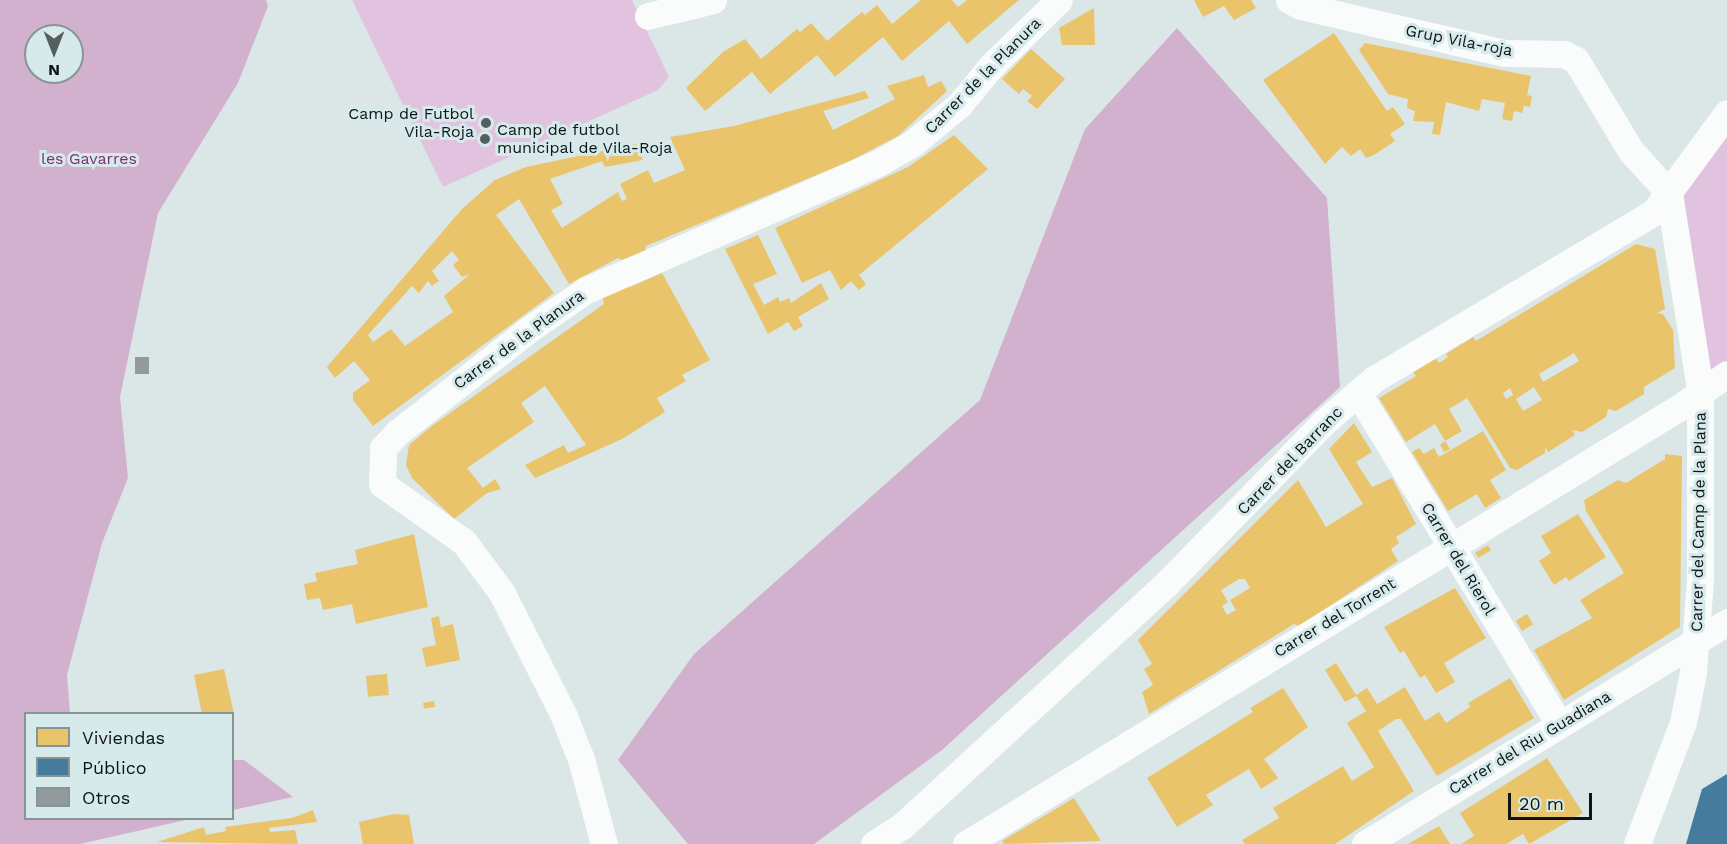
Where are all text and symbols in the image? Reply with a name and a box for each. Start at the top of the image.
street label: Carrer de la Planura [921,14,1045,138]
street label: Grup Vila-roja [1404,21,1514,61]
north arrow [24,24,84,84]
text: N [48,61,60,80]
place label: Camp de Futbol Vila-Roja [348,104,474,142]
marker: Camp de Futbol Vila-Roja [479,116,493,130]
place label: Camp de futbol municipal de Vila-Roja [497,120,673,158]
marker: Camp de futbol municipal de Vila-Roja [478,132,492,146]
park label: les Gavarres [41,149,137,169]
street label: Carrer de la Planura [450,286,588,394]
street label: Carrer del Barranc [1233,403,1347,519]
street label: Carrer del Camp de la Plana [1687,411,1711,633]
street label: Carrer del Rierol [1417,499,1499,619]
street label: Carrer del Torrent [1270,574,1400,662]
street label: Carrer del Riu Guadiana [1445,687,1615,799]
legend [24,712,234,820]
text: Viviendas [82,727,165,748]
text: Público [82,757,147,778]
scale bar [1511,781,1595,819]
text: Otros [82,787,130,808]
text: 20 m [1519,793,1564,814]

